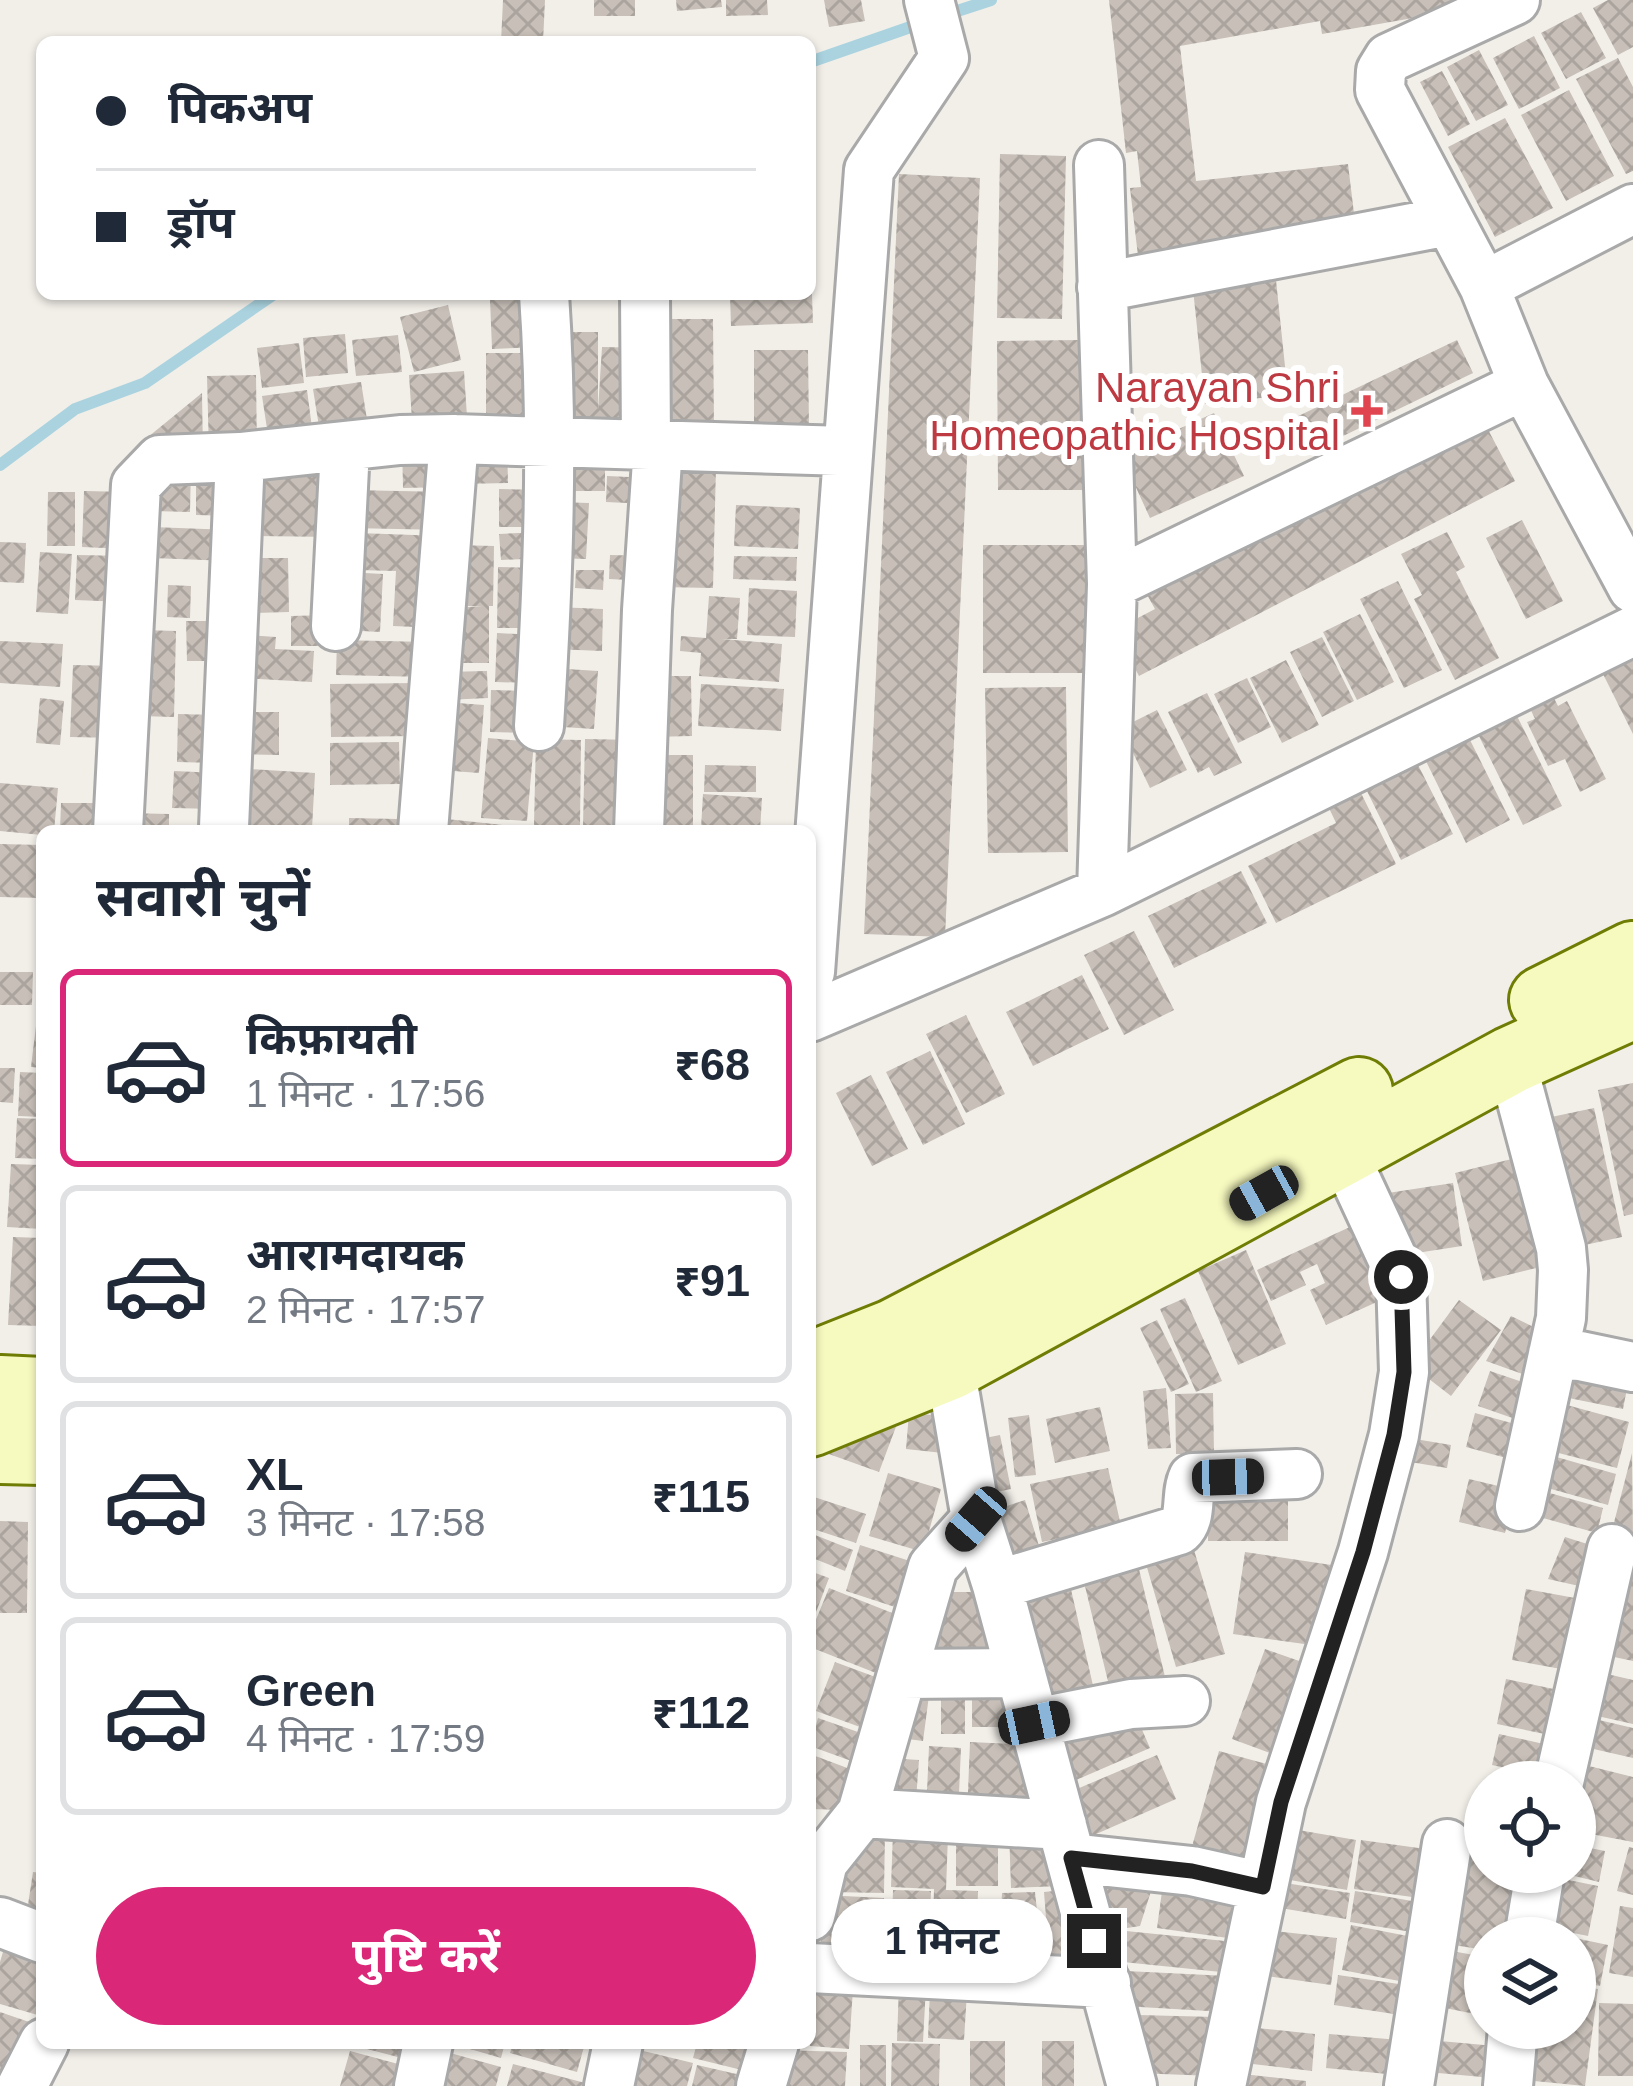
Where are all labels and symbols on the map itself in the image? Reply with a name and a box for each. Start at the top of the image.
place label: Narayan Shri Homeopathic Hospital [929,364,1340,459]
marker: Narayan Shri Homeopathic Hospital [1351,395,1383,427]
car [1224,1160,1304,1226]
route start [1374,1250,1428,1304]
car [1191,1458,1265,1496]
car [939,1480,1013,1558]
car [995,1698,1073,1748]
callout: 1 मिनट [830,1899,1052,1983]
route end [1067,1914,1121,1968]

